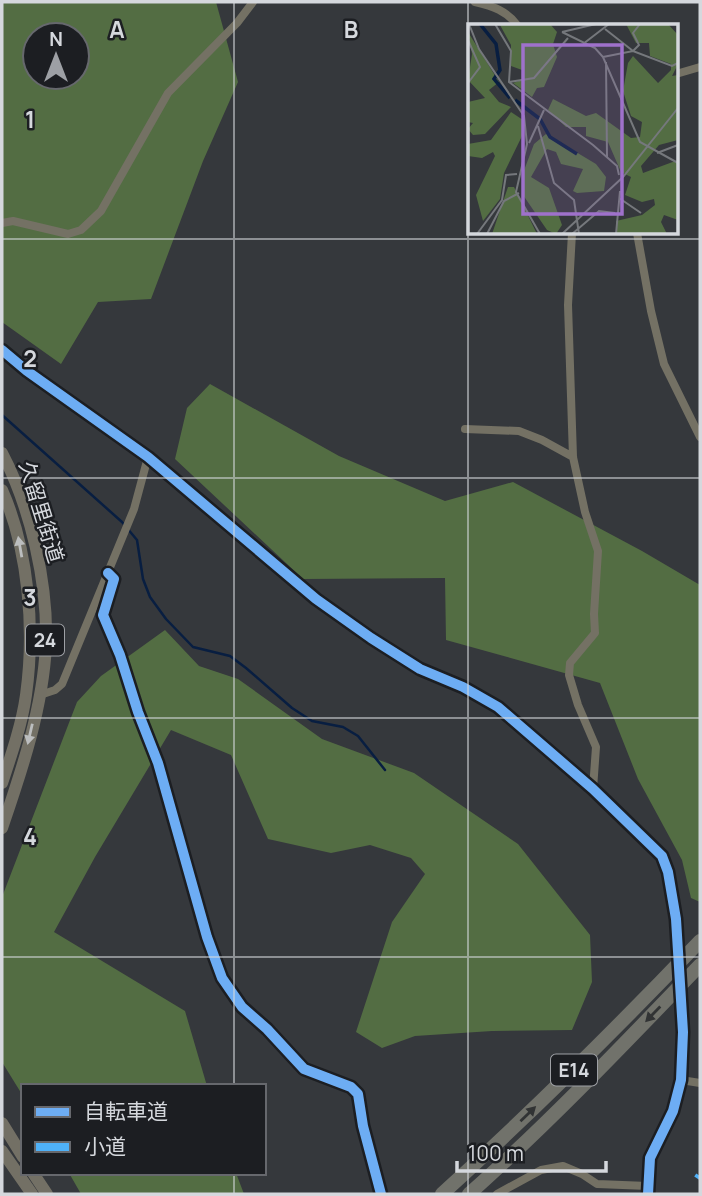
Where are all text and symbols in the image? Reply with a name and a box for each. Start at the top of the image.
text: A [109,13,125,45]
text: B [344,13,358,45]
north arrow [21,21,91,91]
inset map [468,24,678,234]
text: N [49,26,63,52]
text: 1 [25,103,35,135]
text: 2 [23,342,37,374]
street label: 久留里街道 [13,457,71,566]
one-way arrow [14,536,25,558]
text: 3 [23,581,37,613]
road number: 24 [26,624,64,656]
one-way arrow [25,723,36,745]
text: 4 [23,820,37,852]
one-way arrow [645,1005,661,1022]
road number: E14 [551,1054,597,1086]
legend [21,1084,266,1175]
text: 自転車道 [84,1097,168,1125]
one-way arrow [519,1106,536,1123]
scale bar [457,1130,606,1174]
text: 小道 [84,1132,126,1160]
text: 100 m [468,1139,524,1167]

